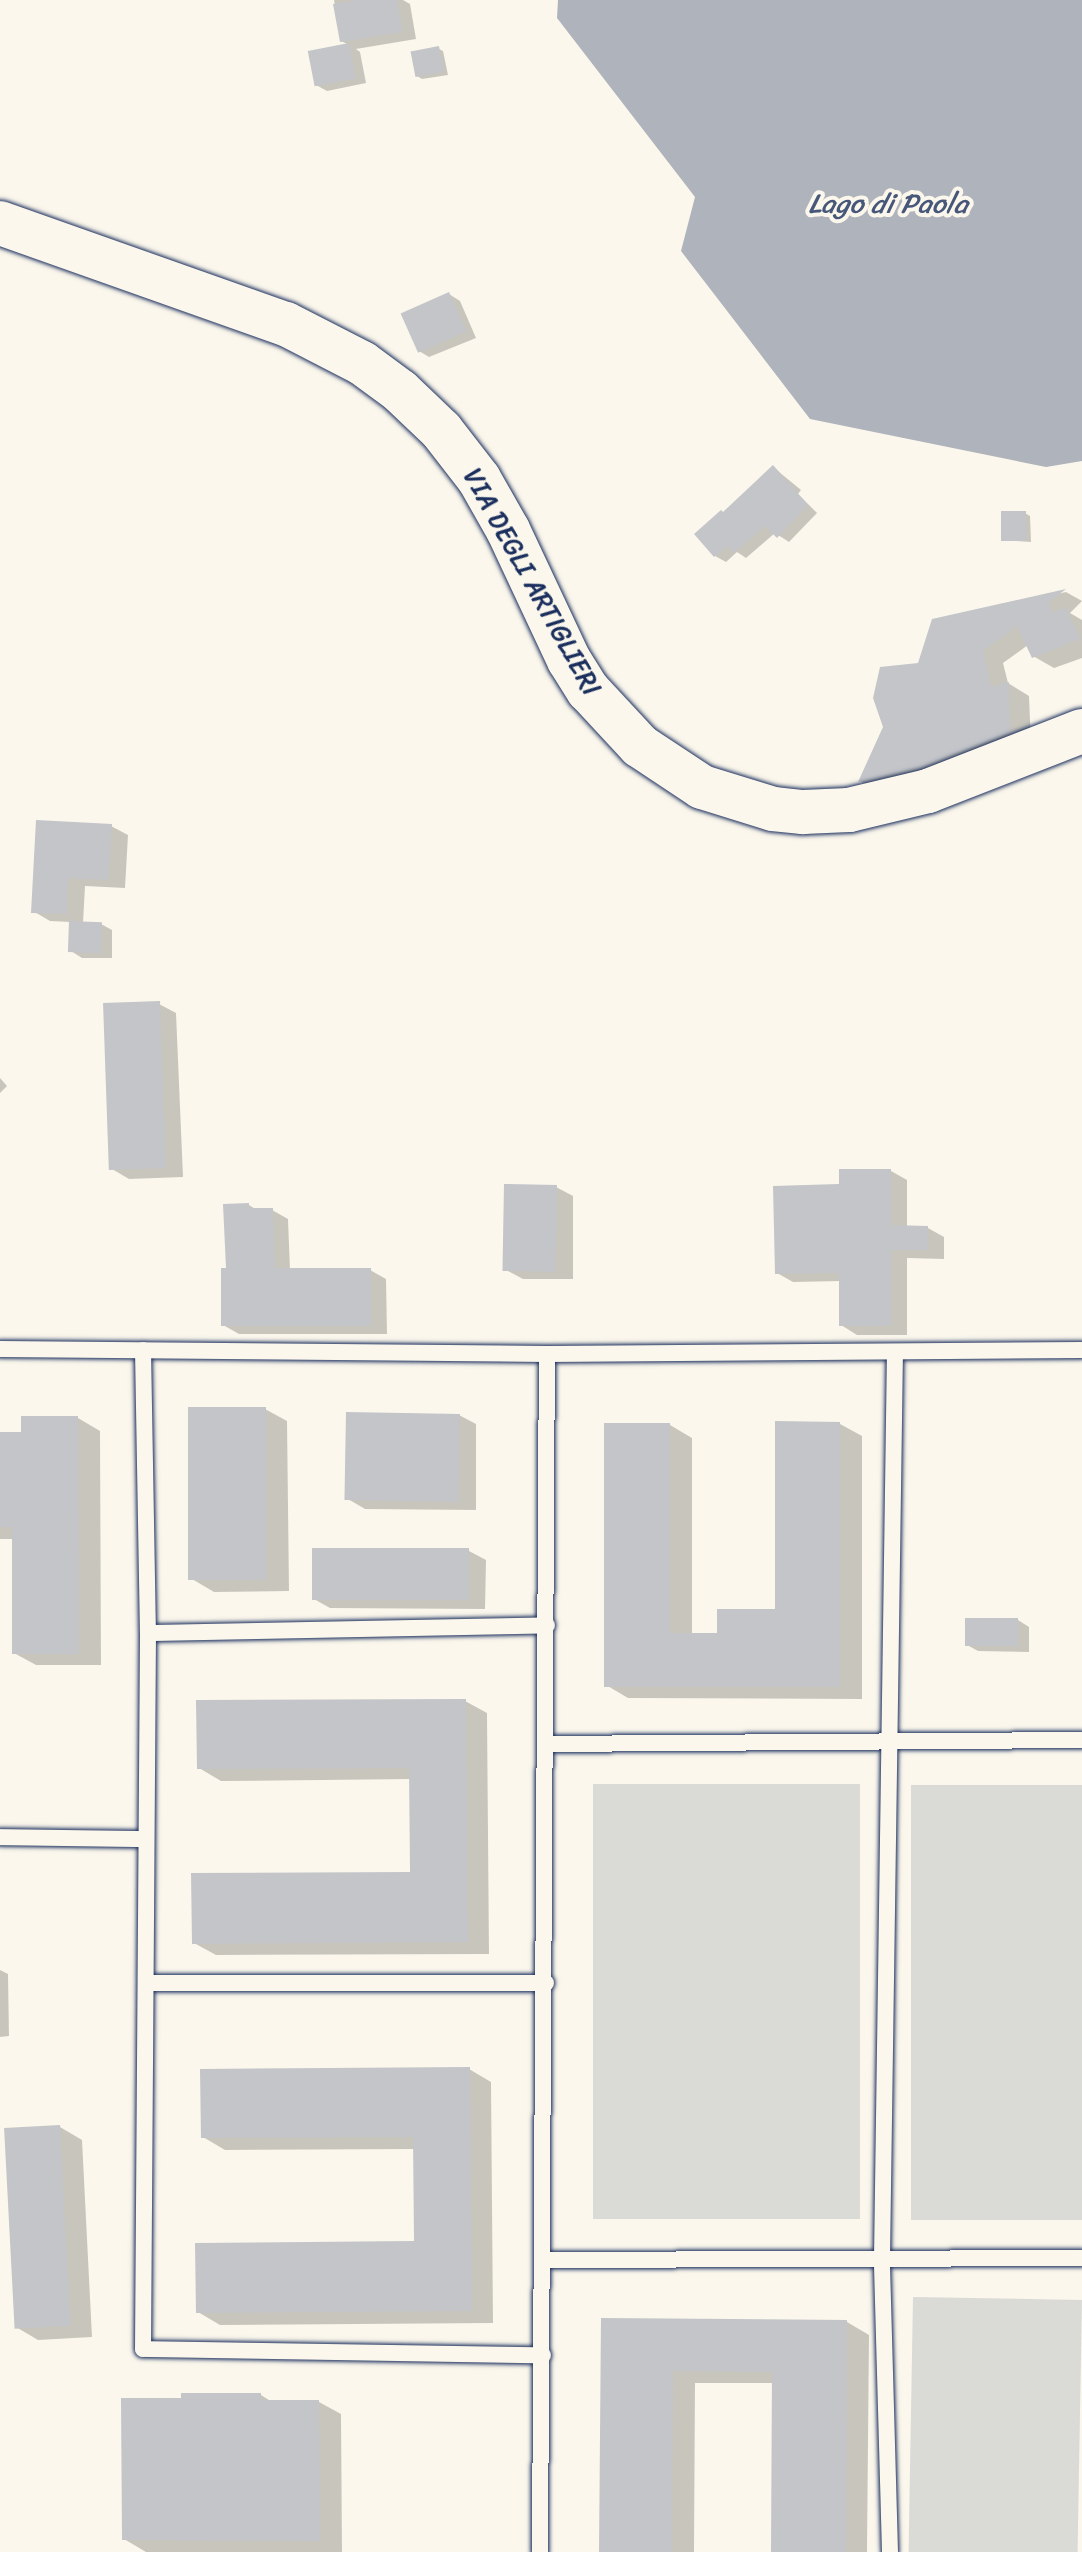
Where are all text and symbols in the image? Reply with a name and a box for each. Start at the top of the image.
water label: Lago di Paola [808,187,968,221]
street label: VIA DEGLI ARTIGLIERI [457,464,607,700]

